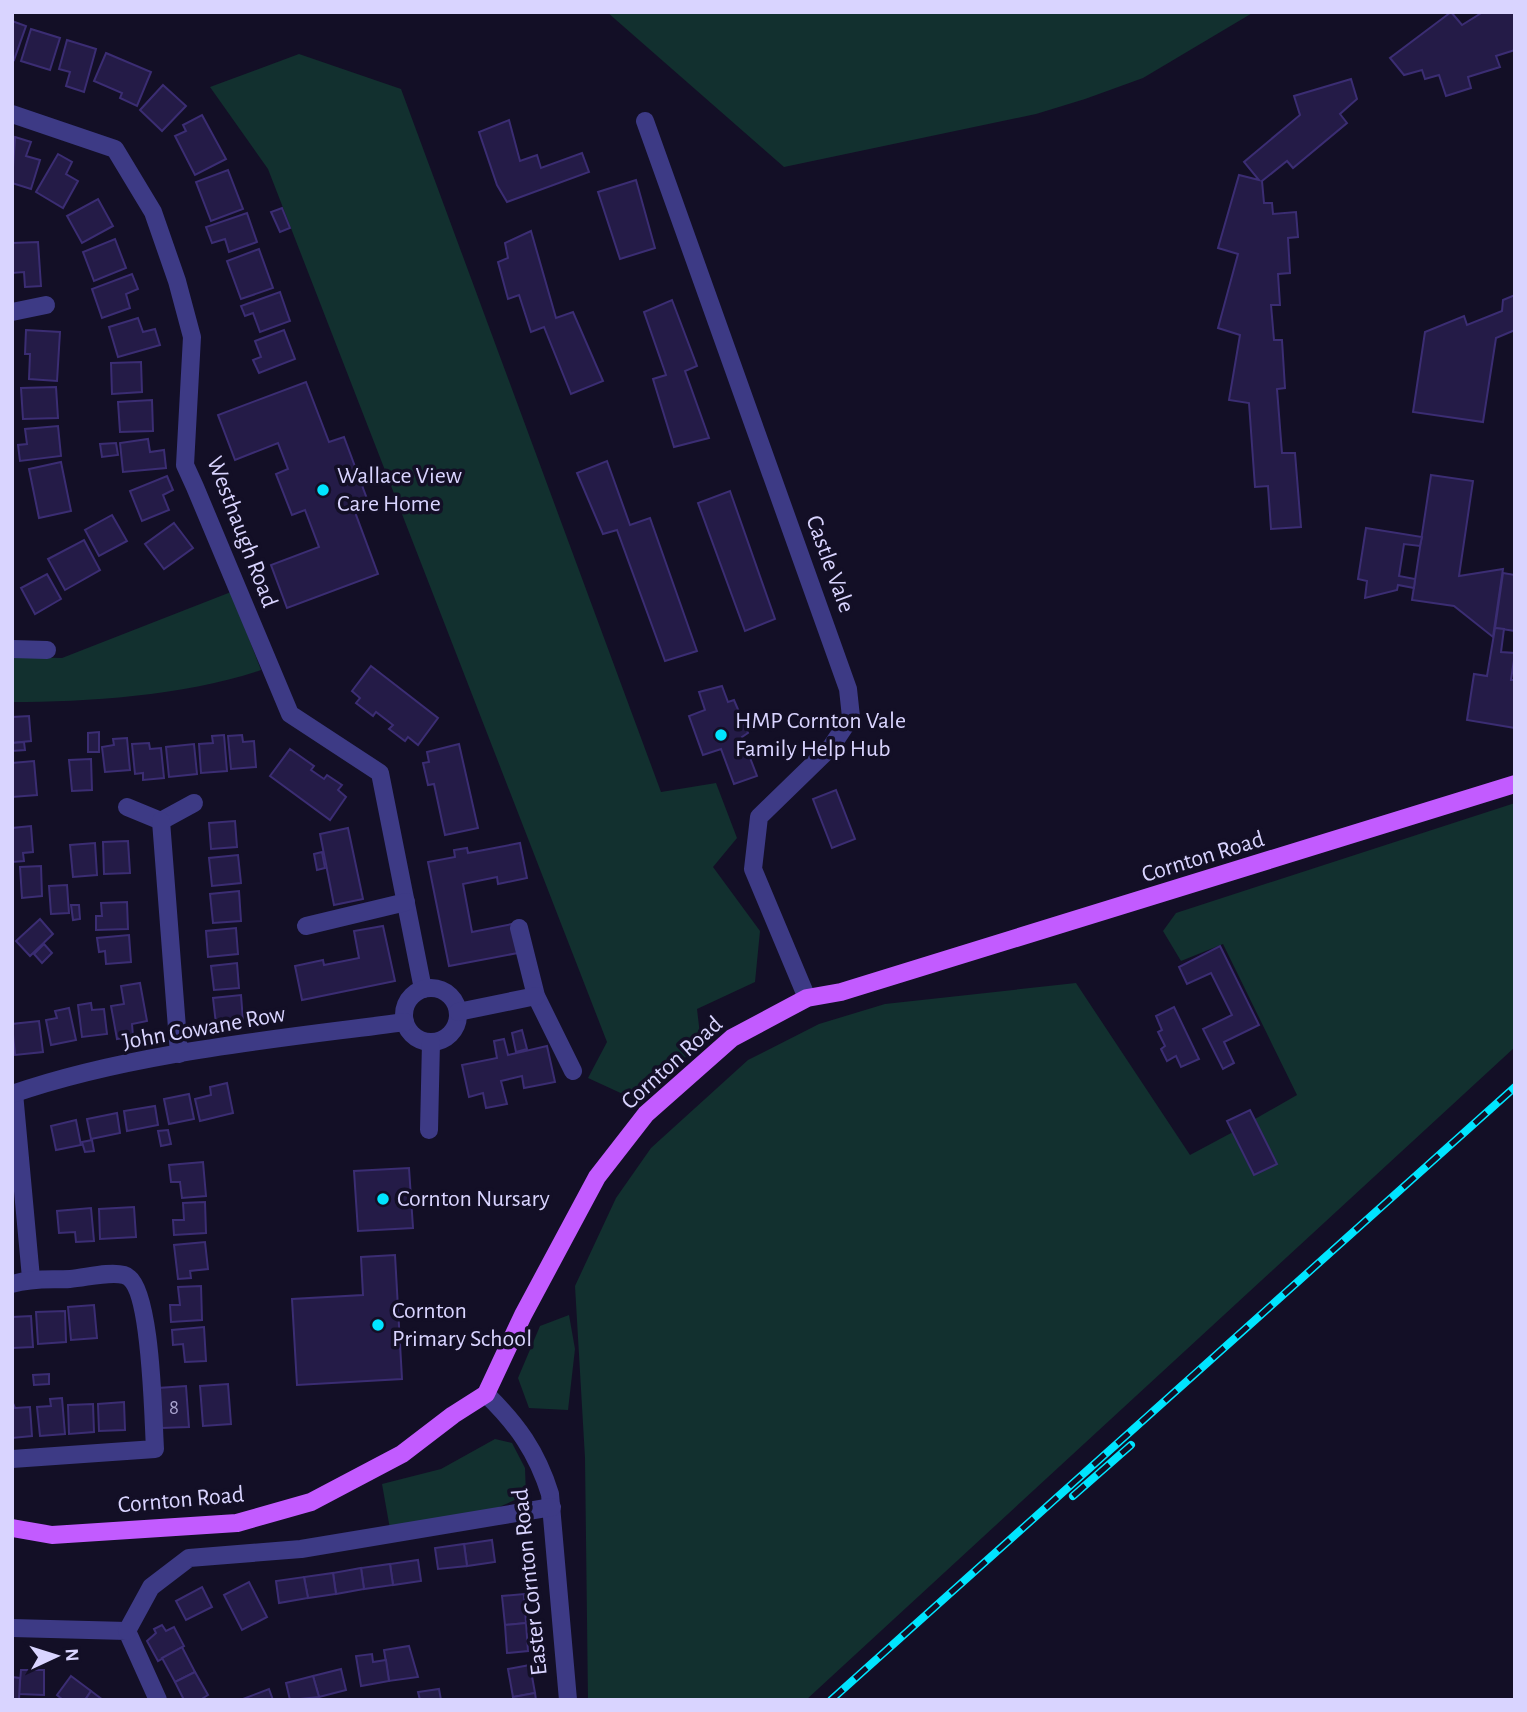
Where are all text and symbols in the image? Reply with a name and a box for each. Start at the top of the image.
street label: Westhaugh Road [202,453,282,611]
place label: Wallace View Care Home [337,464,462,516]
marker: Wallace View Care Home [315,482,331,498]
street label: Castle Vale [801,512,859,616]
place label: HMP Cornton Vale Family Help Hub [735,709,906,761]
marker: HMP Cornton Vale Family Help Hub [713,727,729,743]
street label: Cornton Road [1139,827,1267,887]
street label: John Cowane Row [121,1002,287,1054]
street label: Cornton Road [617,1012,727,1114]
place label: Cornton Nursary [397,1187,550,1211]
marker: Cornton Nursary [375,1191,391,1207]
place label: Cornton Primary School [392,1299,532,1351]
marker: Cornton Primary School [370,1317,386,1333]
house number: 8 [169,1397,179,1418]
street label: Cornton Road [117,1483,245,1517]
street label: Easter Cornton Road [508,1487,552,1677]
north arrow [21,1621,91,1691]
text: N [62,1648,81,1662]

